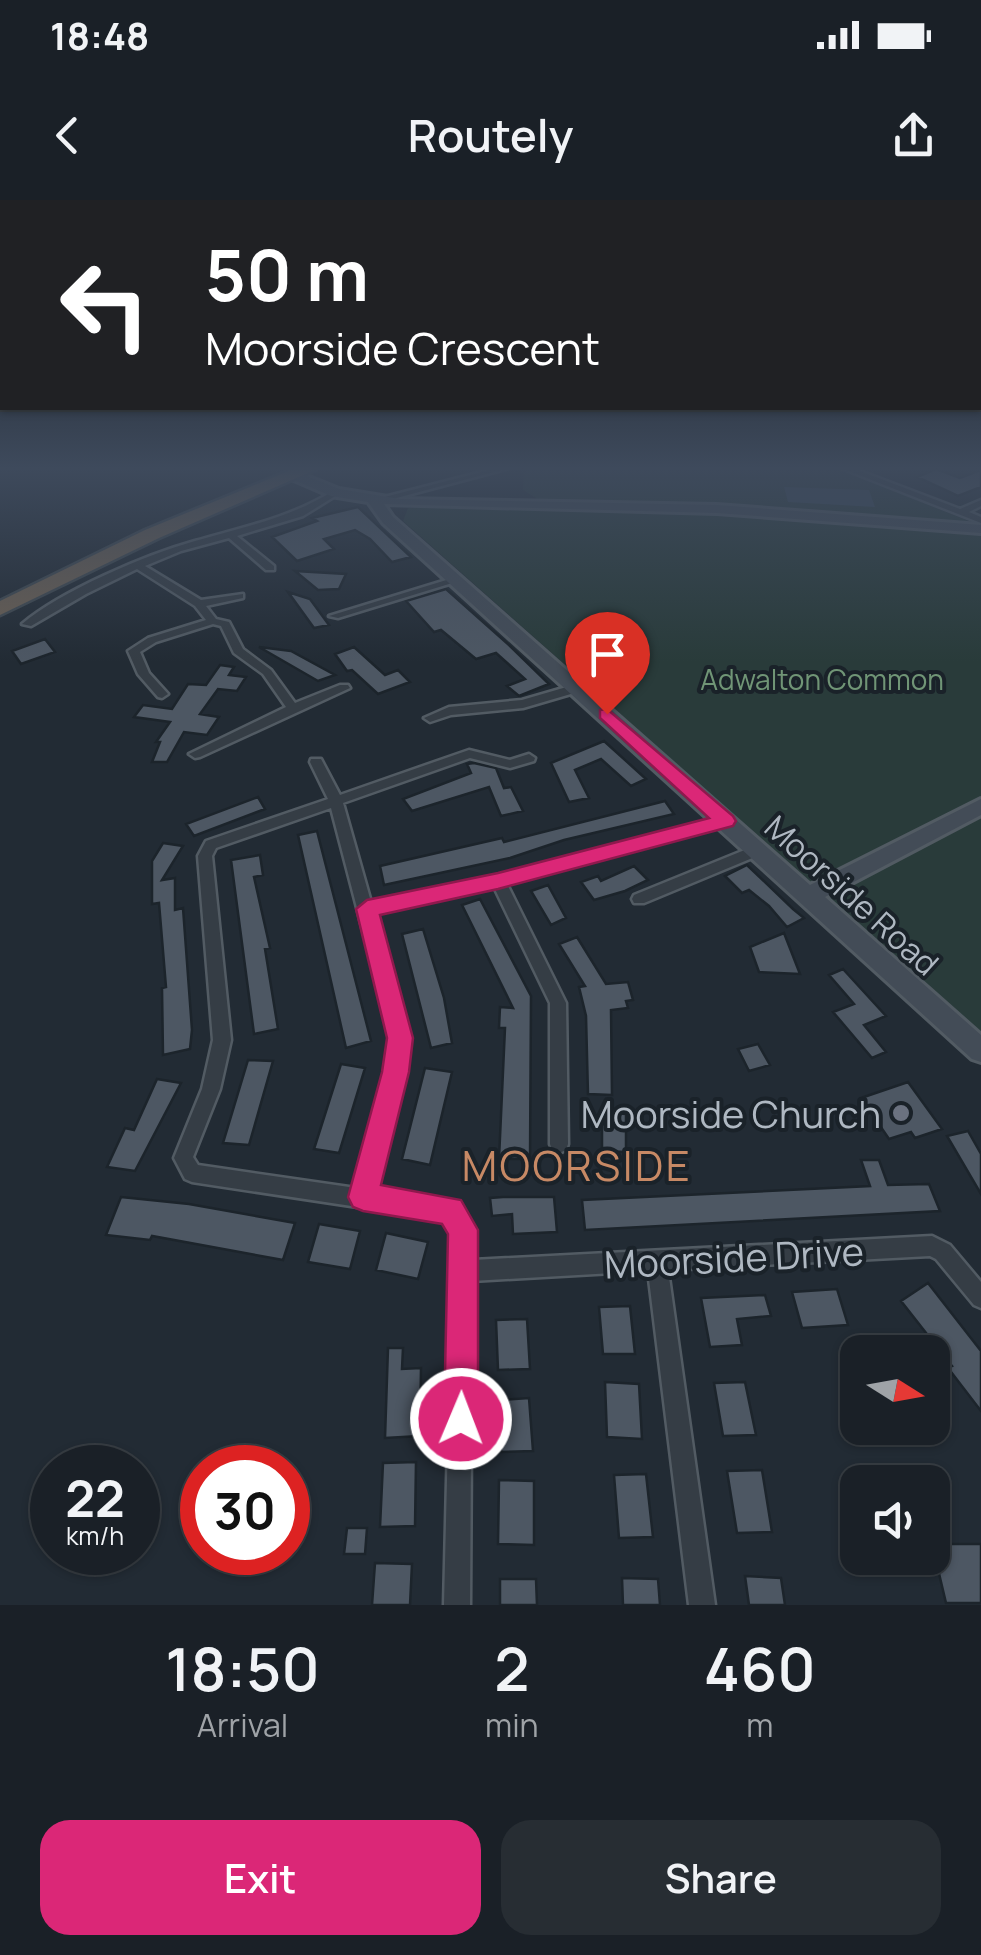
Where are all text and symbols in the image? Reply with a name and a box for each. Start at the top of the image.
text: 18:48 [50,9,149,61]
text: Routely [408,104,573,166]
icon: back [40,108,95,163]
icon: share [886,108,941,163]
text: 50 m [205,226,369,322]
icon: left [40,240,170,370]
text: Moorside Crescent [205,317,600,379]
pin [565,612,650,715]
icon: arrive [580,627,635,682]
park label: Adwalton Common [700,660,944,698]
street label: Moorside Road [756,805,948,985]
place label: Moorside Church [581,1087,881,1139]
marker: Moorside Church [890,1102,912,1124]
district label: MOORSIDE [462,1136,692,1194]
street label: Moorside Drive [603,1224,865,1290]
north arrow [840,1335,950,1445]
map controls [840,1335,950,1575]
position arrow [409,1367,513,1471]
speed limit sign: 30 [180,1445,310,1575]
text: 22 [65,1464,125,1532]
button: sound [840,1465,950,1575]
text: km/h [66,1518,124,1553]
text: 18:50 [165,1627,320,1709]
text: 2 [494,1627,529,1709]
text: 460 [704,1627,816,1709]
text: Arrival [197,1703,288,1747]
text: min [485,1703,539,1747]
text: m [746,1703,773,1747]
button: Exit [40,1820,481,1935]
button: Share [501,1820,941,1935]

